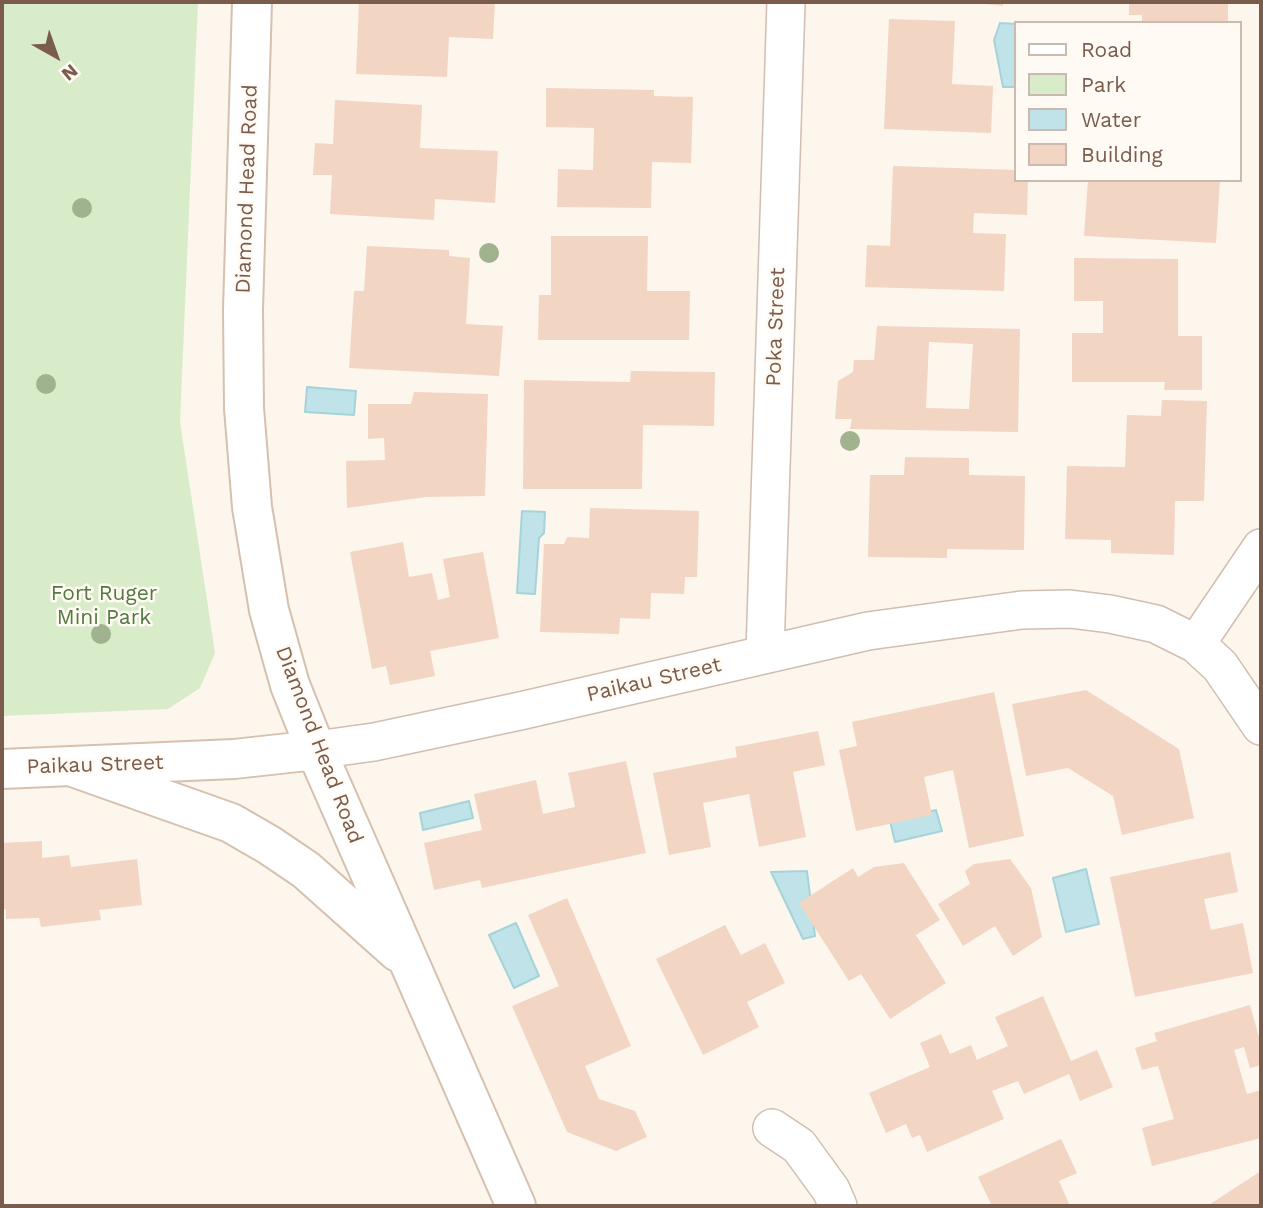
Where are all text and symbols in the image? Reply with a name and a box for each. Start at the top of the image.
north arrow [21,21,91,91]
legend [1014,21,1242,182]
text: Road [1081,37,1132,62]
text: N [57,59,83,86]
text: Park [1081,72,1126,97]
street label: Diamond Head Road [231,84,263,294]
text: Water [1081,107,1141,132]
text: Building [1081,142,1163,167]
street label: Poka Street [761,267,791,387]
park label: Fort Ruger Mini Park [51,581,157,631]
street label: Diamond Head Road [270,643,368,847]
street label: Paikau Street [584,652,724,708]
street label: Paikau Street [26,750,164,780]

